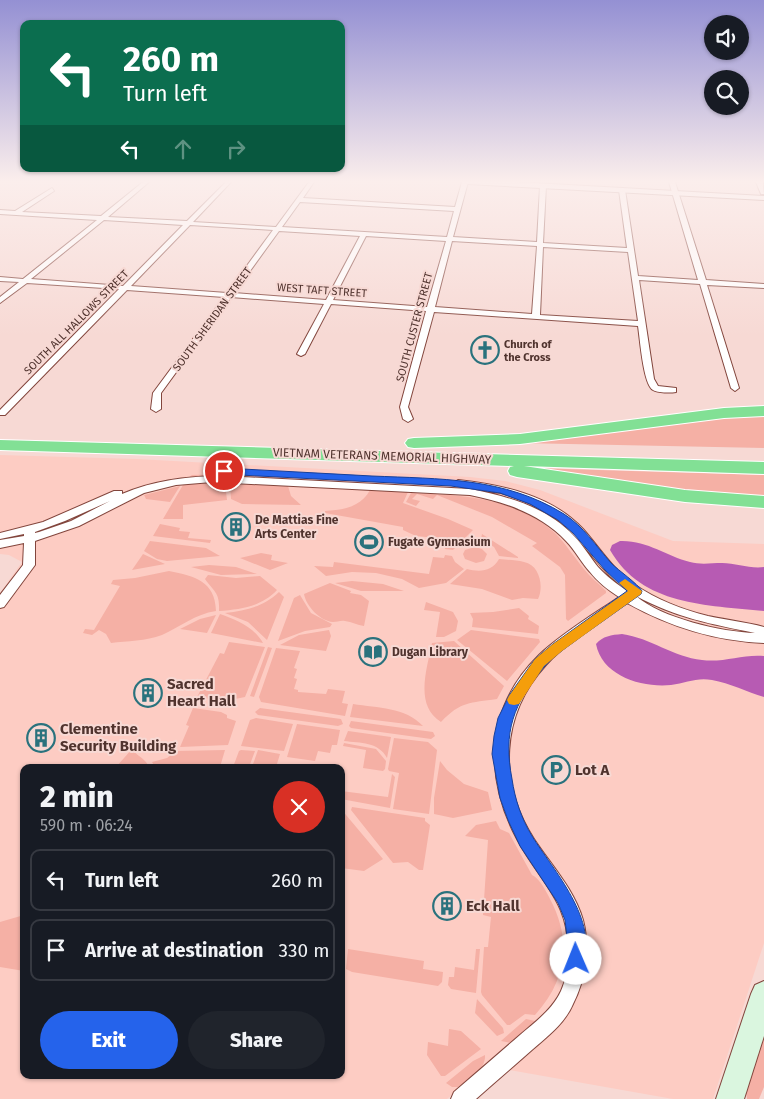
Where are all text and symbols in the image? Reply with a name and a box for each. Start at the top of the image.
map controls [704,15,749,115]
button: sound [704,15,749,60]
text: 260 m [123,38,219,80]
icon: left [40,40,105,105]
button: search [704,70,749,115]
text: Turn left [123,80,207,107]
icon: left [116,135,144,163]
icon: ahead [169,135,197,163]
icon: right [222,135,250,163]
street label: SOUTH SHERIDAN STREET [170,264,255,374]
street label: SOUTH ALL HALLOWS STREET [21,267,132,377]
street label: SOUTH CUSTER STREET [394,271,435,383]
street label: WEST TAFT STREET [277,281,368,300]
church icon: Church of the Cross [470,335,500,365]
place label: Church of the Cross [504,338,553,364]
street label: VIETNAM VETERANS MEMORIAL HIGHWAY [273,445,492,467]
pin [203,450,245,492]
icon: arrive [210,457,238,485]
building icon: De Mattias Fine Arts Center [221,512,251,542]
place label: De Mattias Fine Arts Center [254,513,339,541]
sports icon: Fugate Gymnasium [354,527,384,557]
place label: Fugate Gymnasium [388,535,491,549]
library icon: Dugan Library [358,637,388,667]
place label: Dugan Library [392,645,469,659]
place label: Sacred Heart Hall [167,675,236,710]
building icon: Sacred Heart Hall [133,678,163,708]
place label: Clementine Security Building [60,720,177,755]
building icon: Clementine Security Building [26,723,56,753]
parking icon: Lot A [541,755,571,785]
place label: Lot A [575,761,610,779]
text: 2 min [40,779,113,815]
button: close [273,781,325,833]
text: 590 m · 06:24 [40,816,133,835]
icon: left [42,866,70,894]
text: Turn left [85,869,159,892]
text: 260 m [272,869,323,892]
building icon: Eck Hall [432,891,462,921]
place label: Eck Hall [466,897,520,915]
position arrow [549,932,601,984]
icon: arrive [42,936,70,964]
text: Arrive at destination [85,939,264,962]
text: 330 m [279,939,329,962]
button: Exit [40,1011,178,1069]
button: Share [188,1011,325,1069]

